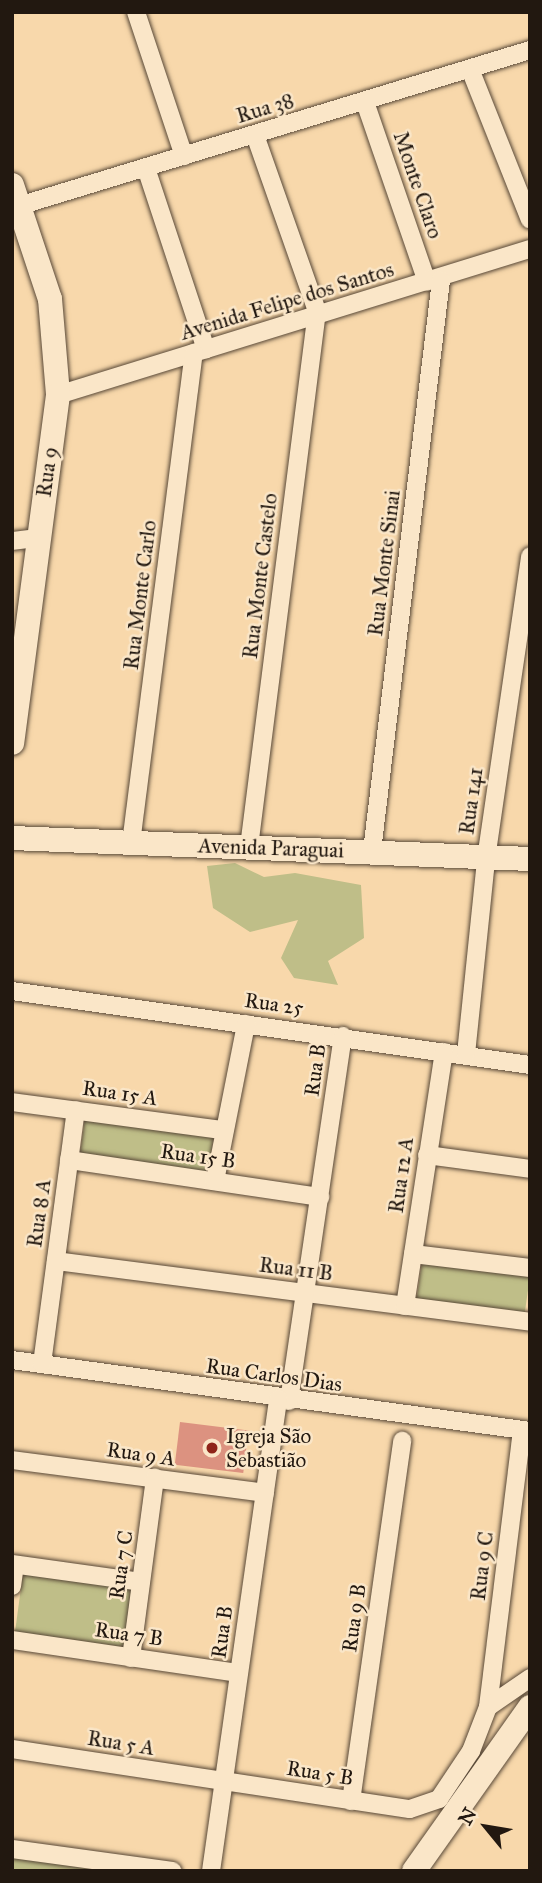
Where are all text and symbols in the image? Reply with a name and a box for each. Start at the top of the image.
street label: Rua 38 [233,87,297,129]
street label: Monte Claro [388,128,448,242]
street label: Avenida Felipe dos Santos [177,257,397,345]
street label: Rua 9 [31,445,63,499]
street label: Rua Monte Sinai [363,488,405,638]
street label: Rua Monte Castelo [237,492,283,660]
street label: Rua Monte Carlo [118,519,162,671]
street label: Rua 141 [454,766,488,836]
street label: Avenida Paraguai [198,833,344,863]
street label: Rua 25 [243,987,305,1021]
street label: Rua B [299,1042,331,1098]
street label: Rua 15 A [81,1075,159,1111]
street label: Rua 12 A [383,1135,419,1215]
street label: Rua 15 B [159,1138,237,1174]
street label: Rua 8 A [22,1177,56,1249]
street label: Rua 11 B [258,1252,334,1286]
street label: Rua Carlos Dias [204,1353,344,1397]
place label: Igreja São Sebastião [226,1423,311,1473]
street label: Rua 9 A [105,1437,177,1471]
marker: Igreja São Sebastião [204,1440,220,1456]
street label: Rua 7 C [104,1529,138,1601]
street label: Rua 9 C [465,1530,499,1602]
street label: Rua 9 B [337,1582,371,1654]
street label: Rua B [206,1604,238,1660]
street label: Rua 7 B [93,1617,165,1651]
street label: Rua 5 A [86,1725,156,1761]
street label: Rua 5 B [285,1755,355,1791]
north arrow [451,1792,521,1862]
text: N [453,1804,481,1829]

